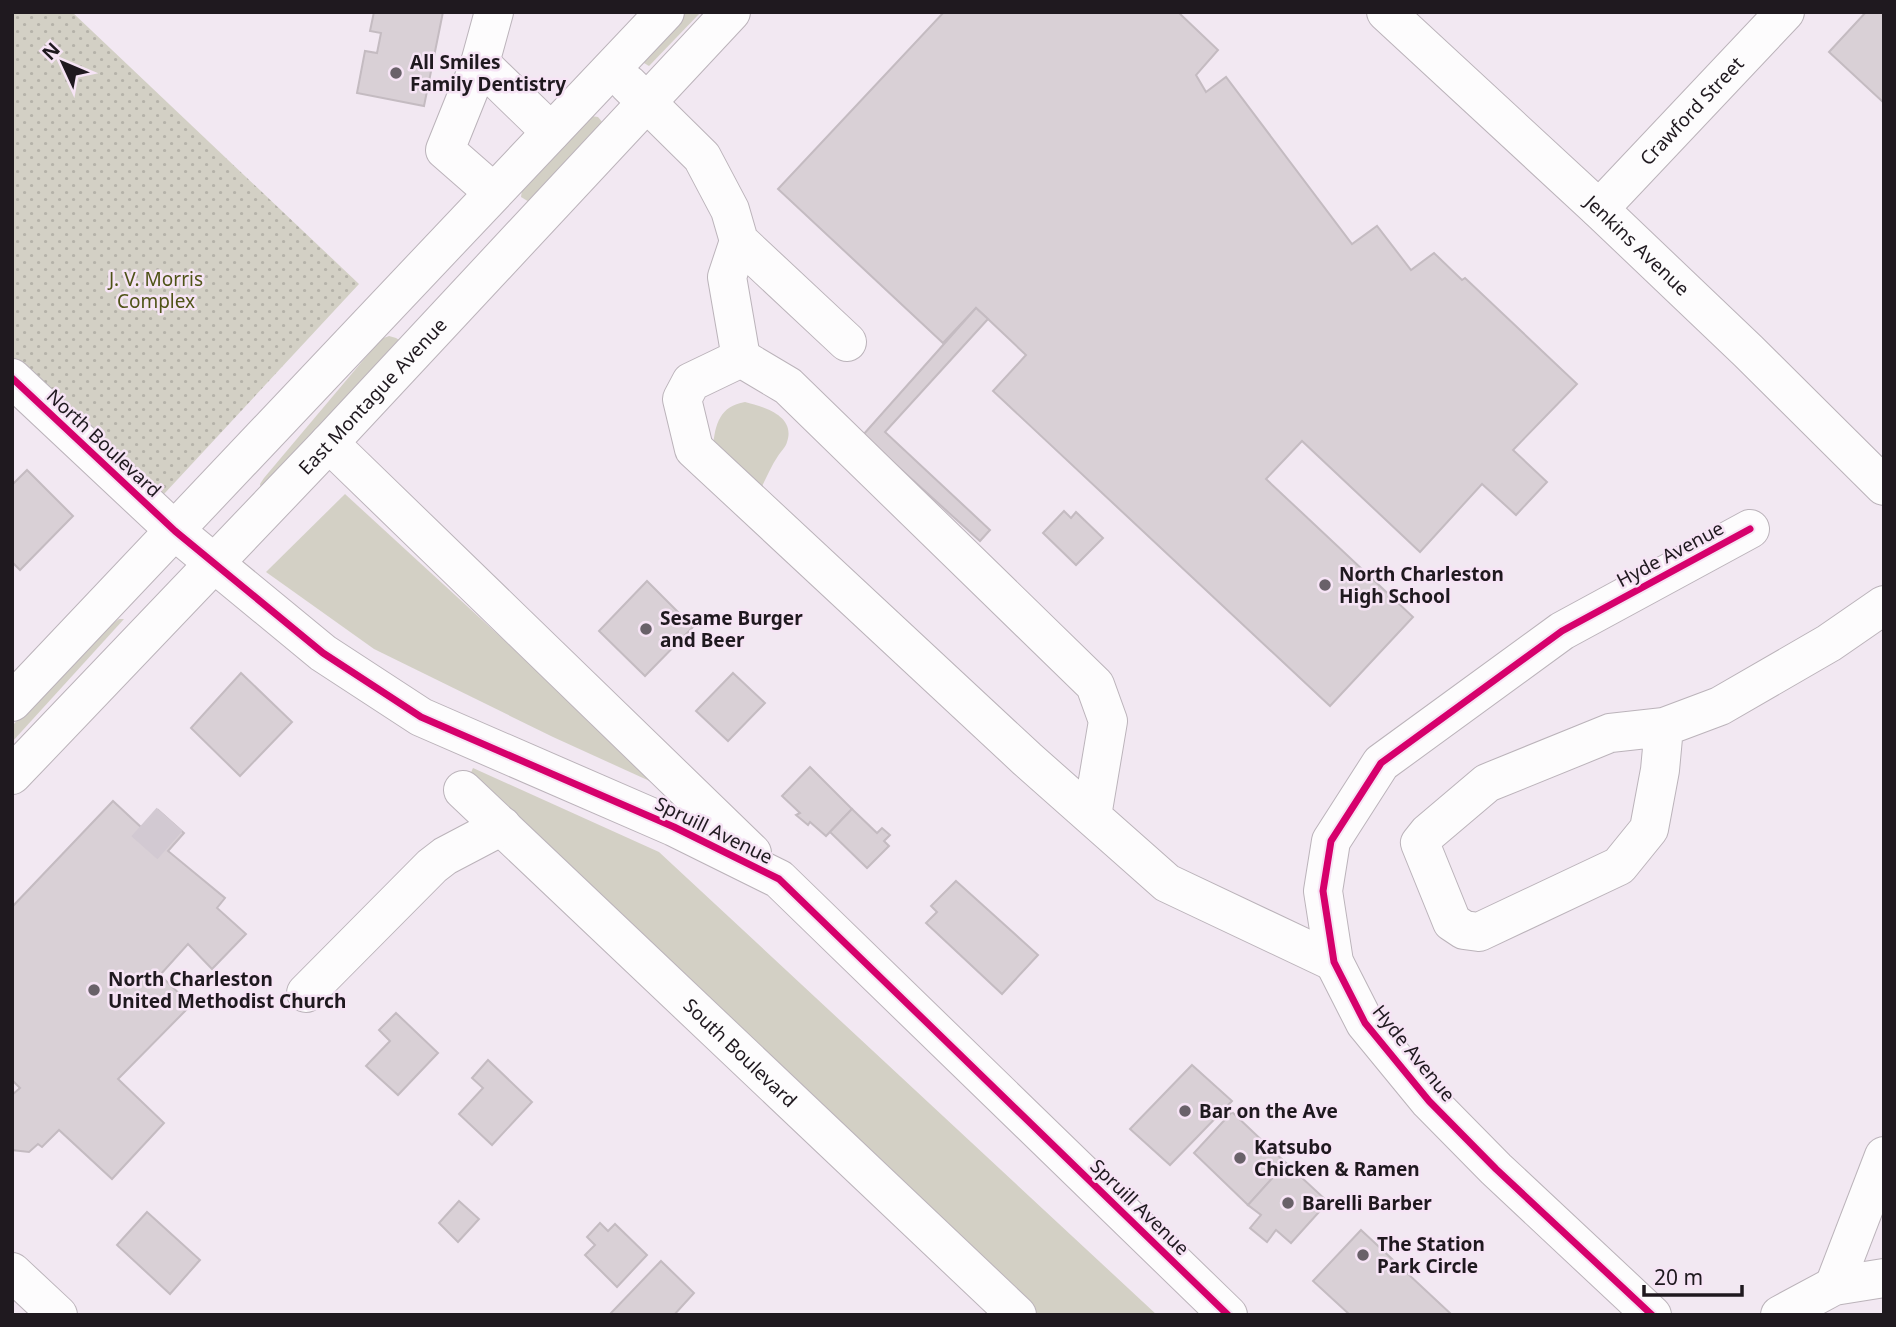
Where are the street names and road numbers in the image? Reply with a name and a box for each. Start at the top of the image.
street label: Crawford Street [1634,51,1749,171]
street label: Jenkins Avenue [1578,188,1695,302]
street label: East Montague Avenue [293,312,452,480]
street label: North Boulevard [41,383,167,503]
street label: Hyde Avenue [1612,515,1728,593]
street label: Spruill Avenue [651,790,777,870]
street label: South Boulevard [678,993,803,1113]
street label: Hyde Avenue [1367,999,1461,1107]
street label: Spruill Avenue [1085,1153,1195,1261]

